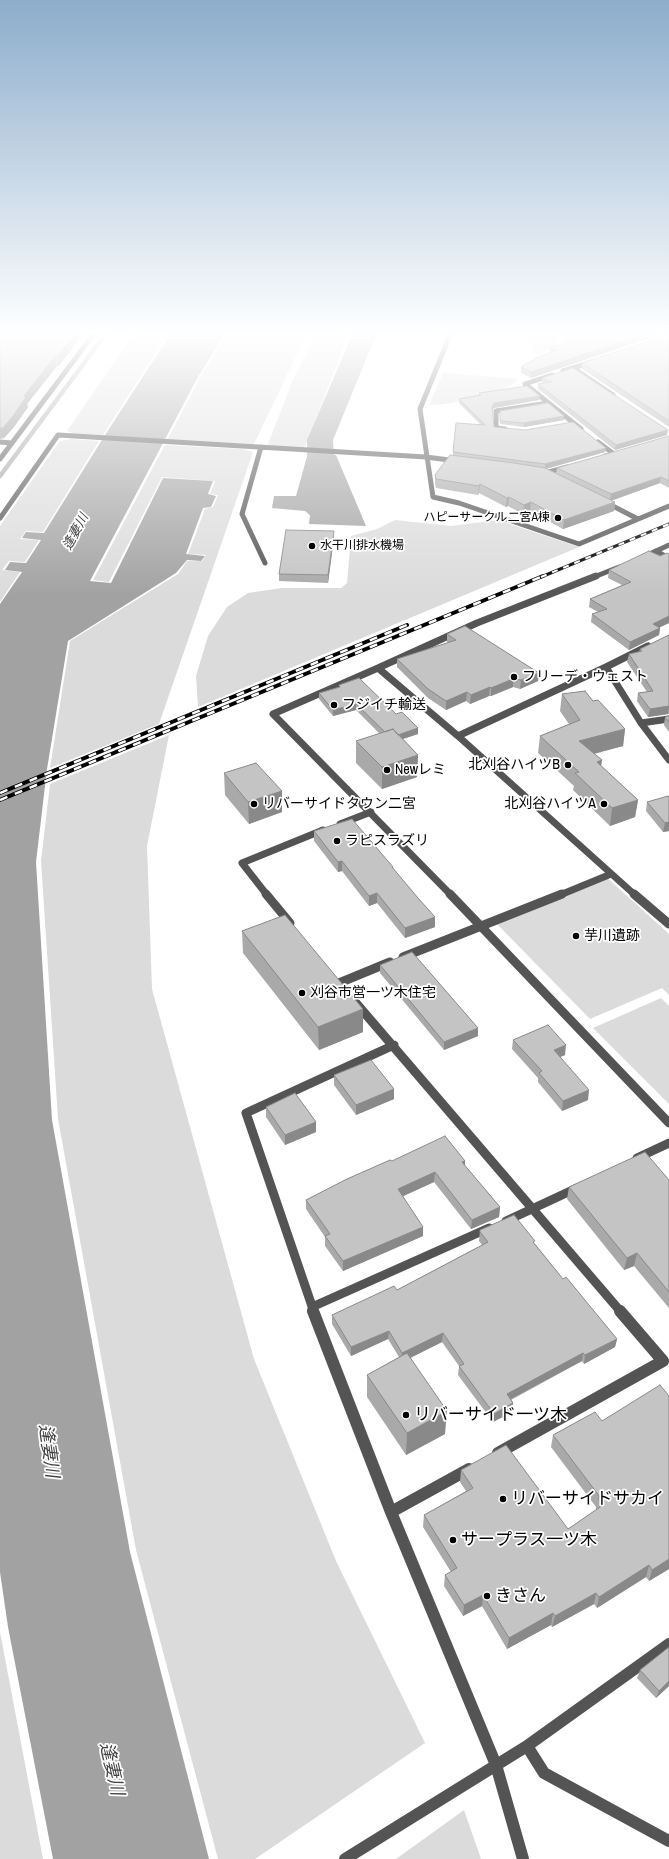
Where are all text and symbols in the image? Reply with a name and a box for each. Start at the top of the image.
water label: 逢妻川 [60,511,92,553]
place label: ハピーサークル二宮A棟 [423,511,550,525]
marker: ハピーサークル二宮A棟 [553,513,563,523]
place label: 水干川排水機場 [320,539,404,553]
marker: 水干川排水機場 [307,541,317,551]
place label: フリーデ・ウェスト [522,669,648,685]
marker: フリーデ・ウェスト [509,672,519,682]
place label: フジイチ輸送 [342,697,426,713]
marker: フジイチ輸送 [329,700,339,710]
place label: 北刈谷ハイツB [468,757,560,773]
marker: 北刈谷ハイツB [563,760,573,770]
place label: Newレミ [395,762,446,778]
marker: Newレミ [382,765,392,775]
place label: リバーサイドタウン二宮 [262,796,416,812]
place label: 北刈谷ハイツA [504,796,596,812]
marker: リバーサイドタウン二宮 [249,799,259,809]
marker: 北刈谷ハイツA [599,799,609,809]
place label: ラピスラズリ [345,833,429,849]
marker: ラピスラズリ [332,836,342,846]
place label: 芋川遺跡 [584,928,640,944]
marker: 芋川遺跡 [571,931,581,941]
place label: 刈谷市営一ツ木住宅 [310,985,436,1001]
marker: 刈谷市営一ツ木住宅 [297,988,307,998]
place label: リバーサイド一ツ木 [414,1405,567,1425]
marker: リバーサイド一ツ木 [401,1410,411,1420]
water label: 逢妻川 [34,1423,62,1479]
place label: リバーサイドサカイ [511,1489,664,1509]
marker: リバーサイドサカイ [498,1494,508,1504]
place label: サープラス一ツ木 [461,1530,597,1550]
marker: サープラス一ツ木 [448,1535,458,1545]
place label: きさん [495,1586,546,1606]
marker: きさん [482,1591,492,1601]
water label: 逢妻川 [94,1740,128,1798]

